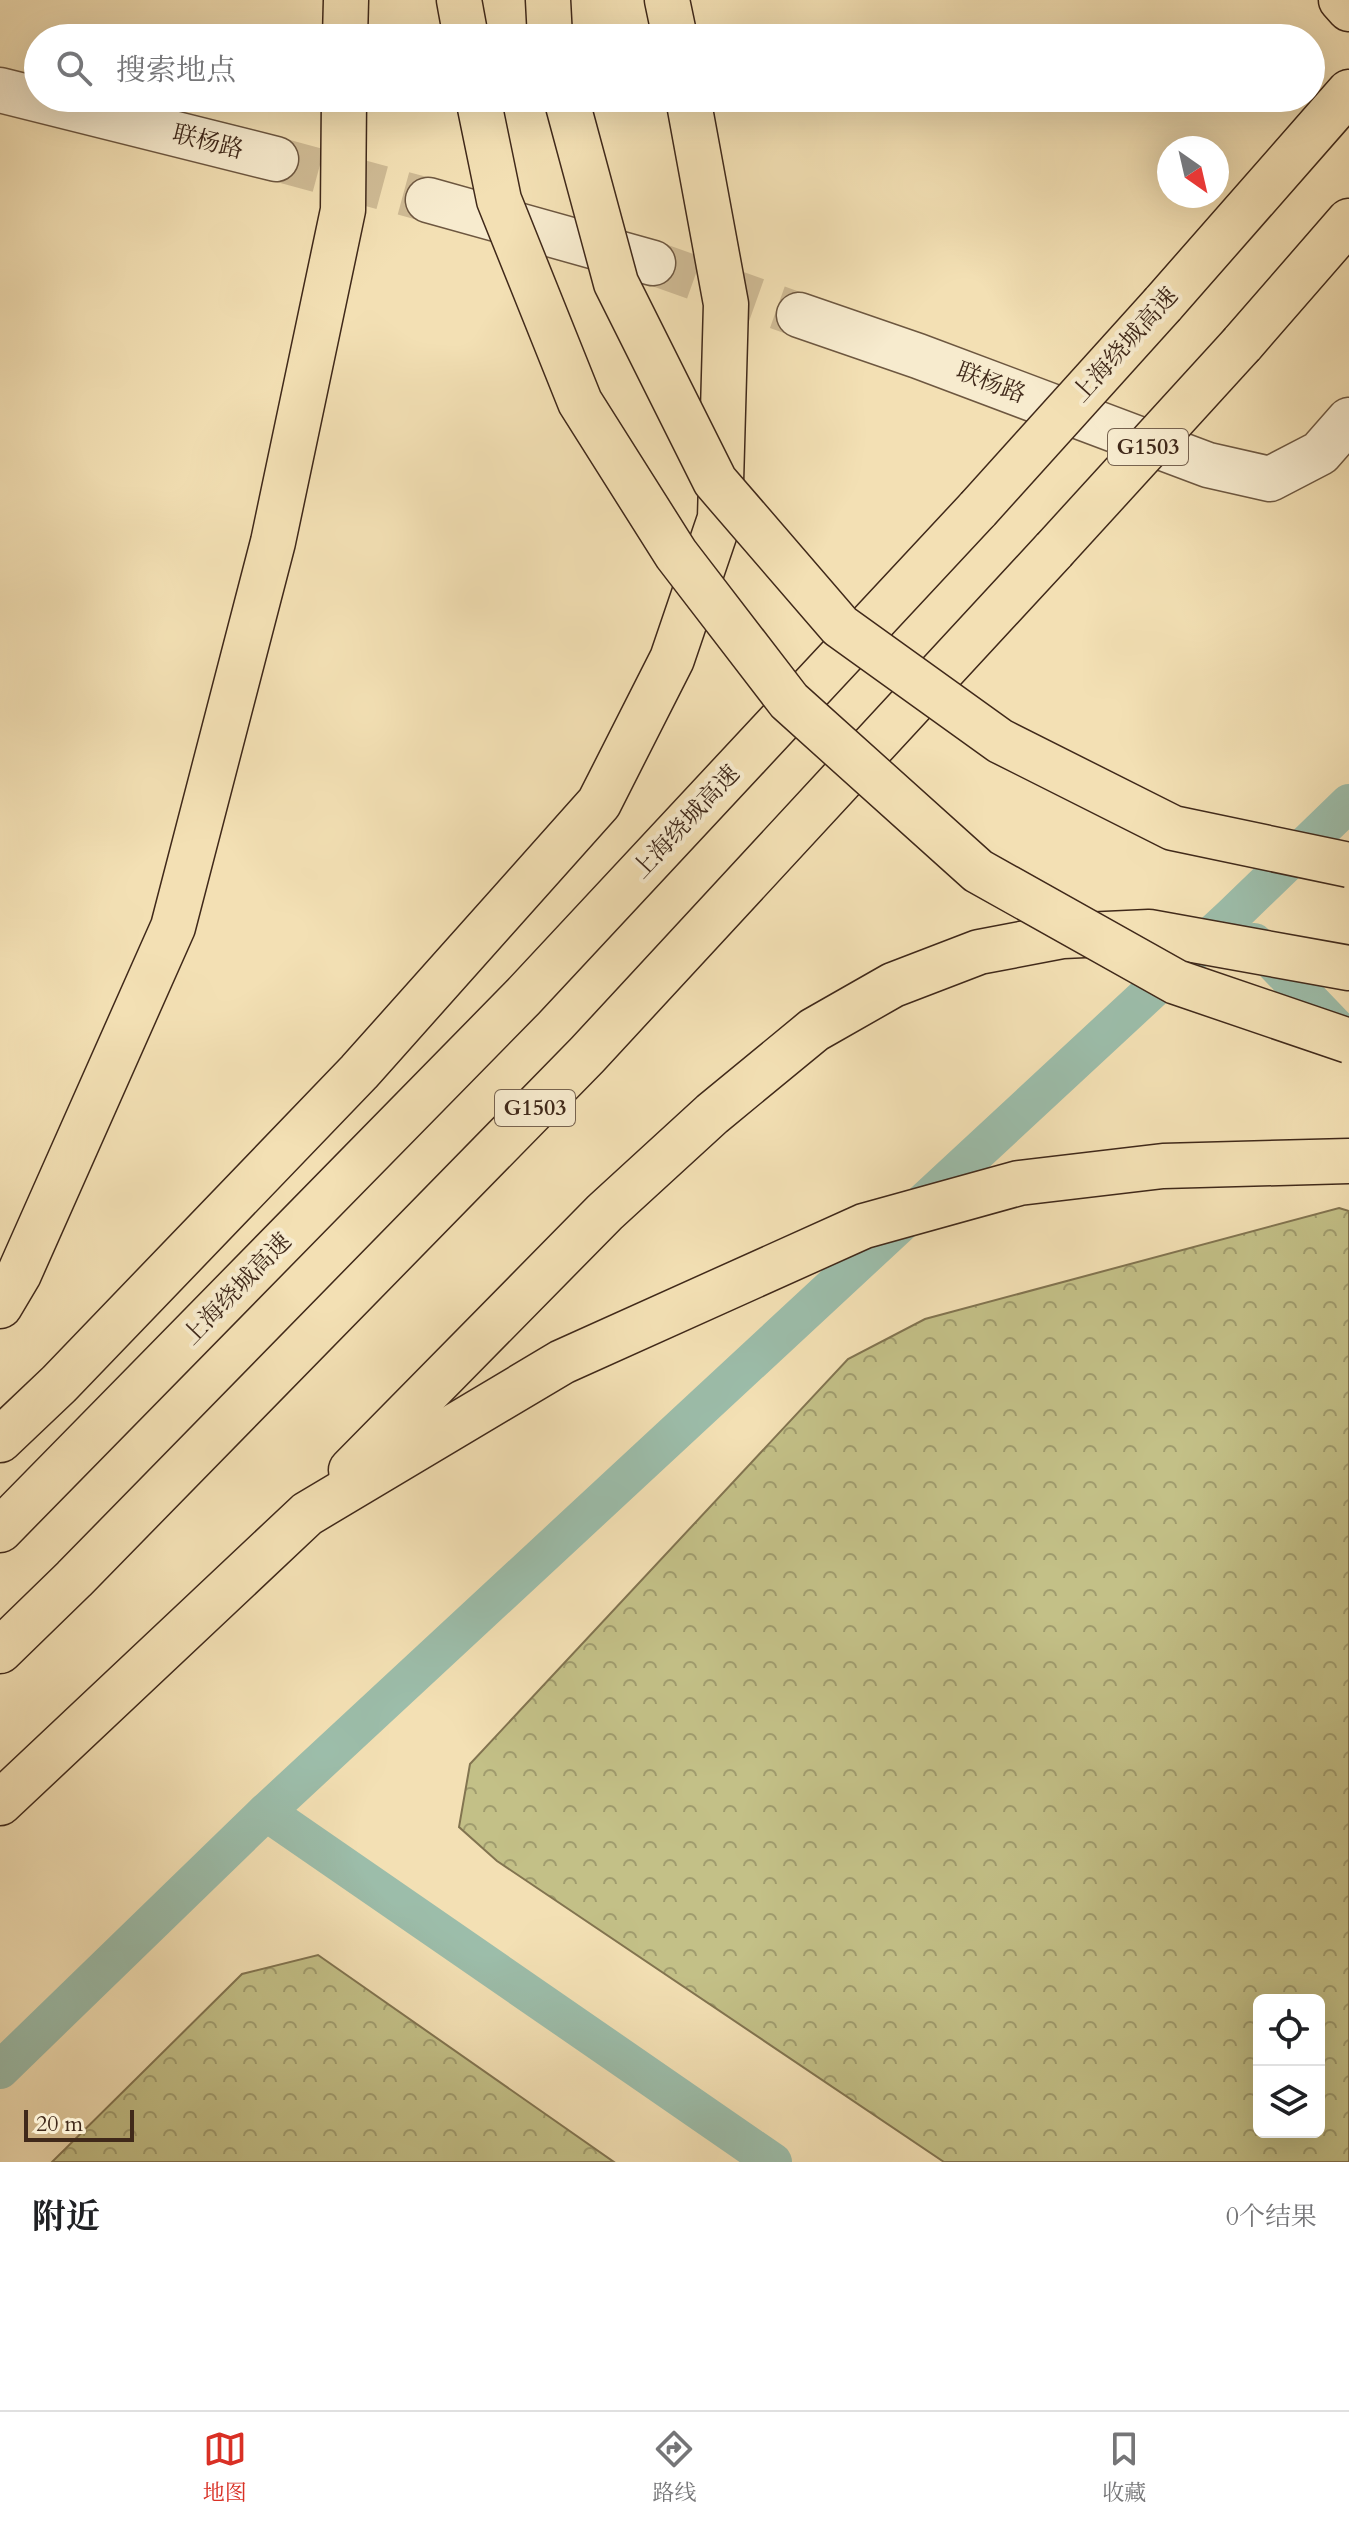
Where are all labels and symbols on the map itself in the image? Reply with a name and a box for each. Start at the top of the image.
street label: 联杨路 [169,117,247,167]
north arrow [1157,136,1229,208]
street label: 上海绕城高速 [1065,280,1185,410]
street label: 联杨路 [951,355,1031,411]
road number: G1503 [1108,429,1188,465]
street label: 上海绕城高速 [625,758,747,886]
road number: G1503 [495,1090,575,1126]
street label: 上海绕城高速 [175,1226,299,1352]
scale bar [24,2106,134,2142]

